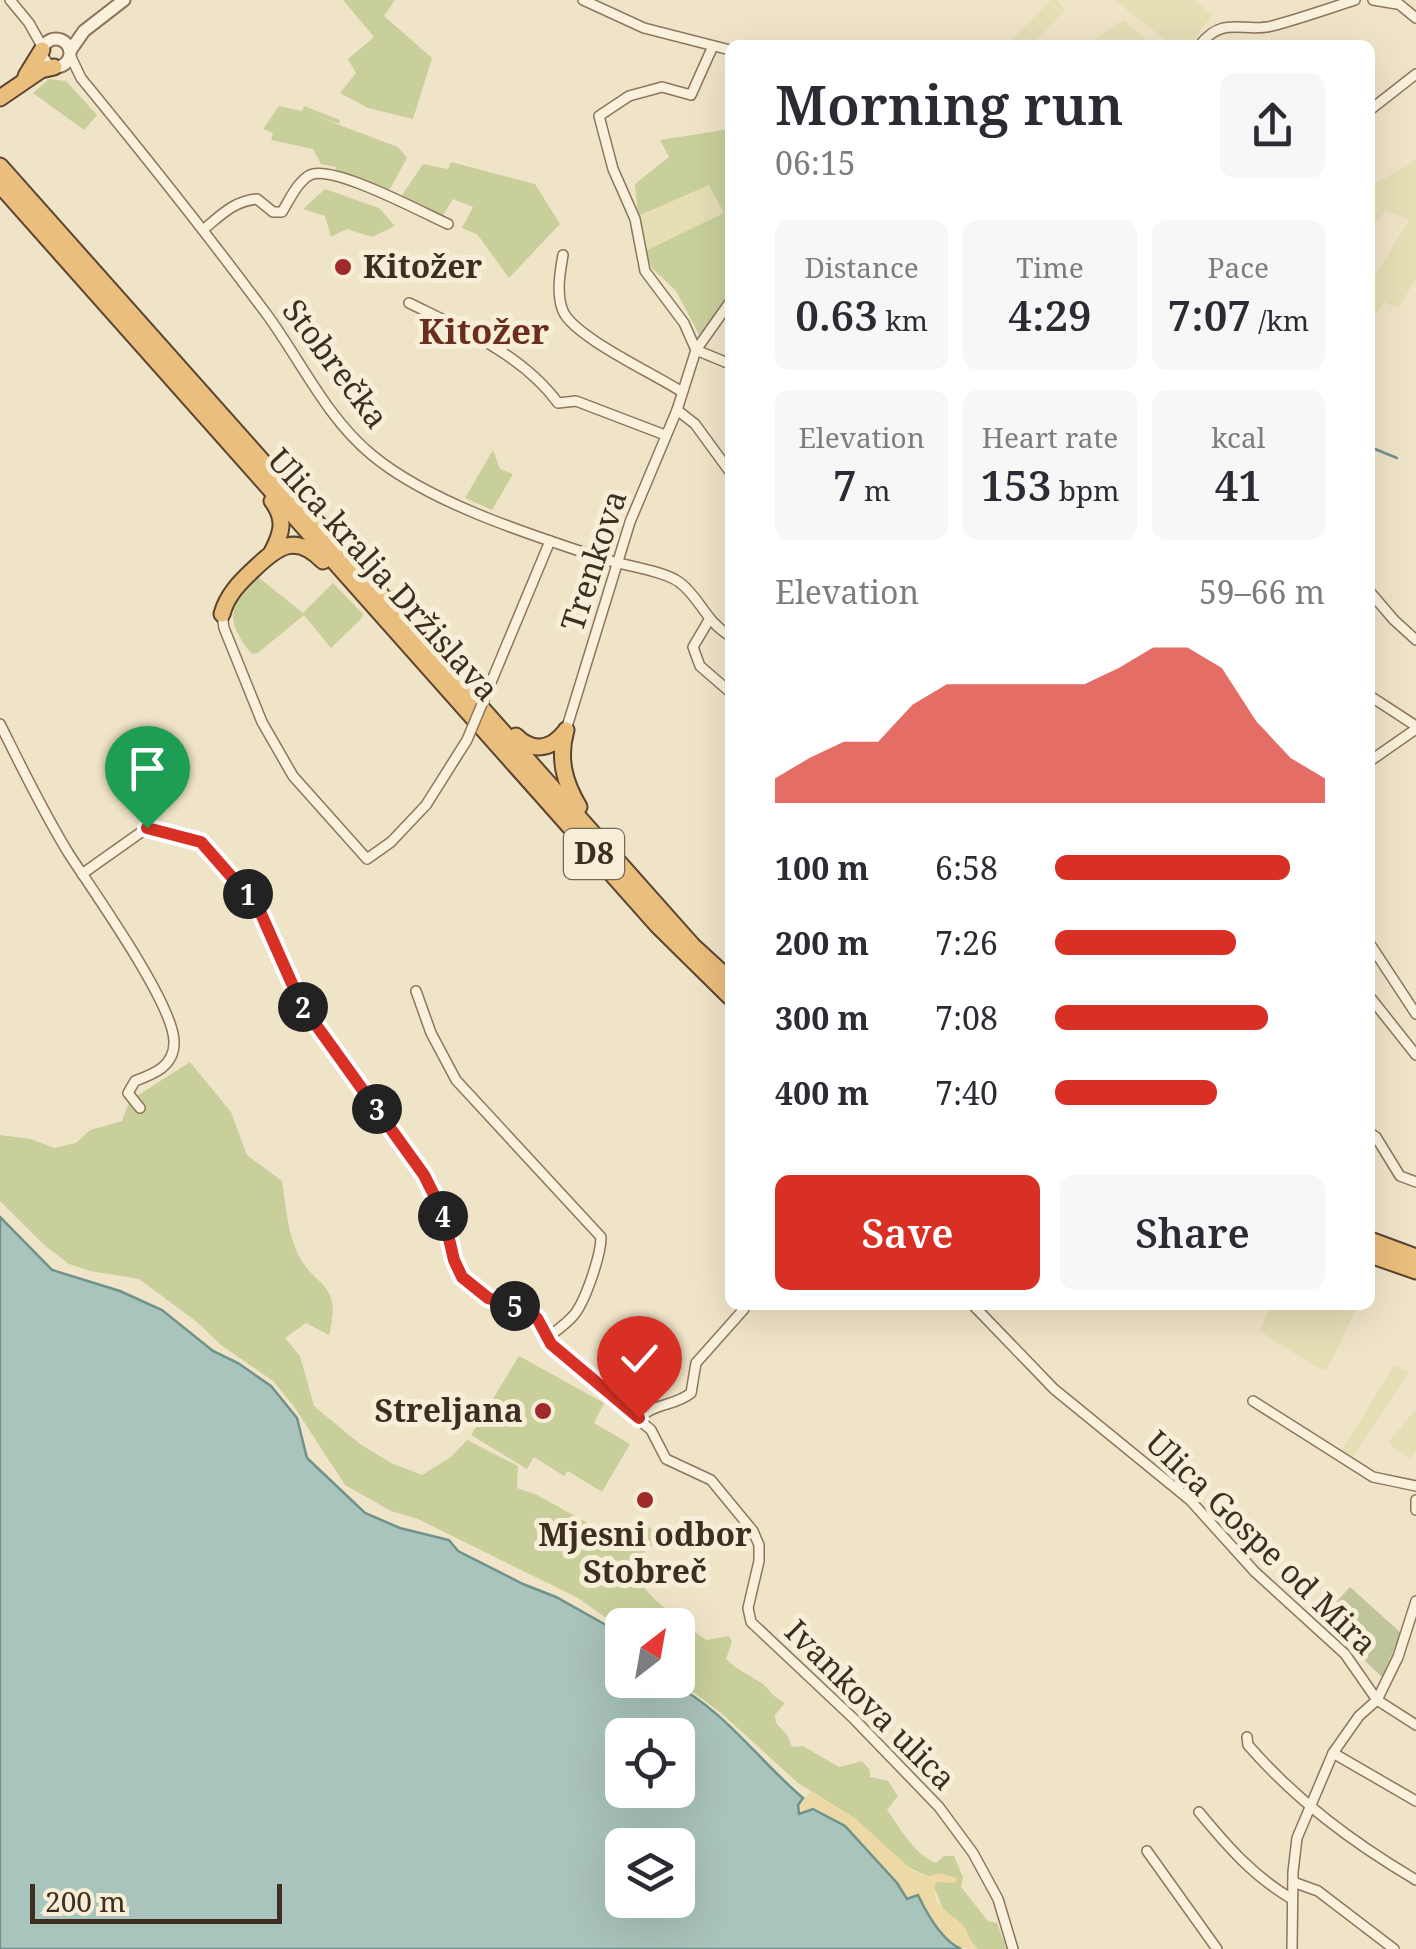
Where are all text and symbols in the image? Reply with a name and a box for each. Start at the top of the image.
text: Morning run [775,66,1124,141]
button: share [1220,73,1325,178]
text: 06:15 [775,141,856,184]
place label: Kitožer [363,244,483,287]
text: Distance [804,248,919,286]
text: Time [1016,248,1084,286]
text: Pace [1208,248,1269,286]
marker: Kitožer [332,256,354,278]
text: 0.63 [795,286,878,343]
text: 4:29 [1008,286,1092,343]
text: 7:07 [1168,286,1251,343]
street label: Stobrečka [273,290,399,437]
text: km [878,301,928,339]
text: /km [1251,301,1309,339]
district label: Kitožer [419,307,549,354]
text: Elevation [799,418,925,456]
text: Heart rate [982,418,1118,456]
text: kcal [1211,418,1265,456]
street label: Ulica kralja Držislava [259,438,509,710]
text: 7 [833,456,857,513]
text: 153 [980,456,1051,513]
text: 41 [1215,456,1262,513]
text: m [857,471,890,509]
text: bpm [1051,471,1120,509]
street label: Trenkova [550,485,636,636]
text: Elevation [775,570,919,613]
text: 59–66 m [1199,570,1325,613]
pin [105,726,190,829]
icon: arrive [120,741,175,796]
road number: D8 [564,829,624,879]
text: 100 m [775,846,869,889]
text: 6:58 [935,846,998,889]
pin: 1 [223,869,273,919]
text: 1 [240,875,256,913]
text: 200 m [775,921,869,964]
text: 7:26 [935,921,998,964]
pin: 2 [278,982,328,1032]
text: 2 [295,988,311,1026]
text: 300 m [775,996,869,1039]
text: 7:08 [935,996,998,1039]
text: 400 m [775,1071,869,1114]
text: 7:40 [935,1071,998,1114]
pin: 3 [352,1084,402,1134]
text: 3 [369,1090,385,1128]
button: Save [775,1175,1040,1290]
button: Share [1060,1175,1325,1290]
pin: 4 [418,1191,468,1241]
text: 4 [435,1197,451,1235]
pin: 5 [490,1281,540,1331]
text: 5 [507,1287,523,1325]
pin [597,1316,682,1419]
icon: check [612,1331,667,1386]
place label: Streljana [374,1388,523,1431]
marker: Streljana [532,1400,554,1422]
street label: Ulica Gospe od Mira [1137,1420,1387,1663]
marker: Mjesni odbor Stobreč [634,1489,656,1511]
place label: Mjesni odbor Stobreč [538,1512,752,1592]
north arrow [605,1608,695,1698]
map controls [605,1608,695,1918]
street label: Ivankova ulica [776,1609,966,1799]
button: locate [605,1718,695,1808]
button: layers [605,1828,695,1918]
scale bar [30,1879,282,1924]
text: 200 m [45,1882,126,1920]

